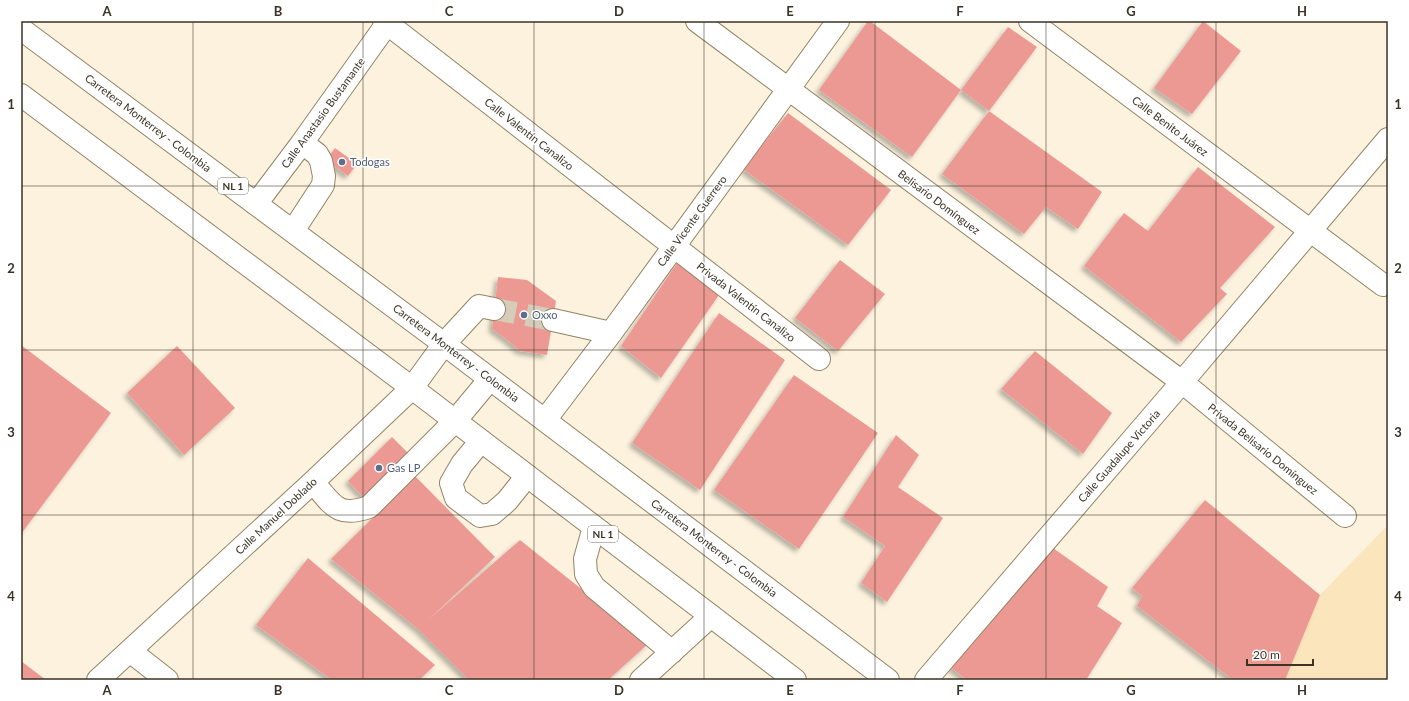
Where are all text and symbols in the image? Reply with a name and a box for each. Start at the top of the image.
text: A [101,3,112,19]
text: B [274,3,283,19]
text: C [445,3,454,19]
text: D [614,3,624,19]
text: E [786,3,794,19]
text: F [956,3,964,19]
text: G [1126,3,1136,19]
text: H [1297,3,1307,19]
street label: Calle Anastasio Bustamante [278,55,367,171]
street label: Carretera Monterrey - Colombia [83,71,214,174]
street label: Calle Benito Juárez [1130,93,1211,158]
street label: Calle Valentín Canalizo [482,95,576,172]
text: 1 [7,96,15,112]
text: 1 [1394,96,1402,112]
place label: Todogas [350,155,390,168]
marker: Todogas [337,157,347,167]
street label: Belisario Domínguez [896,167,983,237]
street label: Calle Vicente Guerrero [654,173,729,269]
road number: NL 1 [218,178,248,194]
street label: Privada Valentín Canalizo [695,259,798,344]
text: 2 [7,260,15,276]
text: 2 [1394,260,1402,276]
street label: Carretera Monterrey - Colombia [391,301,522,404]
place label: Oxxo [532,308,558,321]
marker: Oxxo [519,310,529,320]
street label: Privada Belisario Domínguez [1206,400,1321,497]
street label: Calle Guadalupe Victoria [1075,407,1162,505]
text: 3 [7,424,15,440]
text: 3 [1394,424,1402,440]
place label: Gas LP [387,461,421,474]
marker: Gas LP [374,463,384,473]
street label: Calle Manuel Doblado [232,474,319,557]
street label: Carretera Monterrey - Colombia [649,496,780,599]
road number: NL 1 [588,526,618,542]
text: 4 [7,588,15,604]
text: 4 [1394,588,1402,604]
scale bar [1247,641,1313,667]
text: 20 m [1253,647,1280,662]
text: A [101,682,112,698]
text: B [274,682,283,698]
text: C [445,682,454,698]
text: D [614,682,624,698]
text: E [786,682,794,698]
text: F [956,682,964,698]
text: G [1126,682,1136,698]
text: H [1297,682,1307,698]

